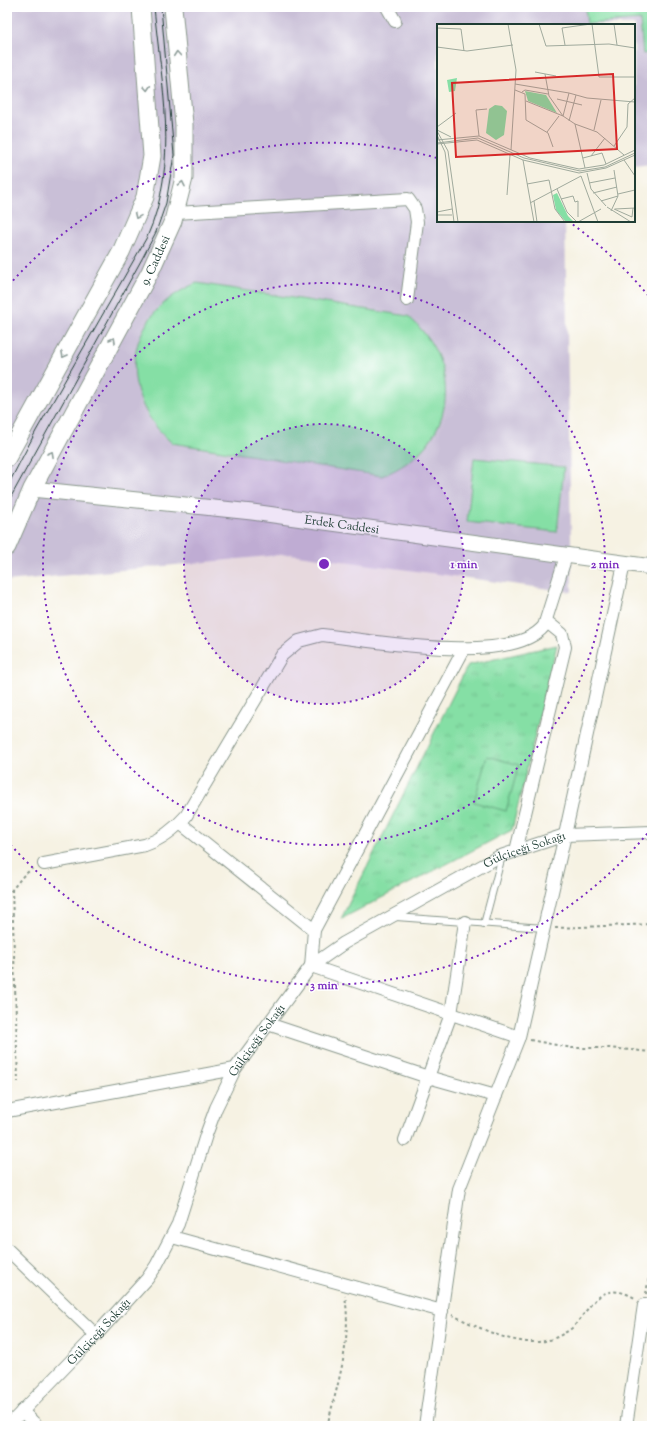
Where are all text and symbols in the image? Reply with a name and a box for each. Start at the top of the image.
inset map [437,24,635,222]
one-way arrow [173,51,182,57]
one-way arrow [143,85,152,91]
one-way arrow [178,181,186,187]
one-way arrow [134,212,142,219]
street label: 9. Caddesi [136,232,176,289]
one-way arrow [108,337,116,344]
one-way arrow [61,351,69,358]
one-way arrow [46,451,53,458]
street label: Erdek Caddesi [303,511,381,539]
text: 1 min [449,556,478,574]
text: 2 min [591,556,620,574]
centre of rings [317,557,331,571]
street label: Gülçiçeği Sokağı [480,827,569,873]
text: 3 min [310,977,339,995]
street label: Gülçiçeği Sokağı [225,1000,290,1080]
street label: Gülçiçeği Sokağı [63,1294,136,1370]

